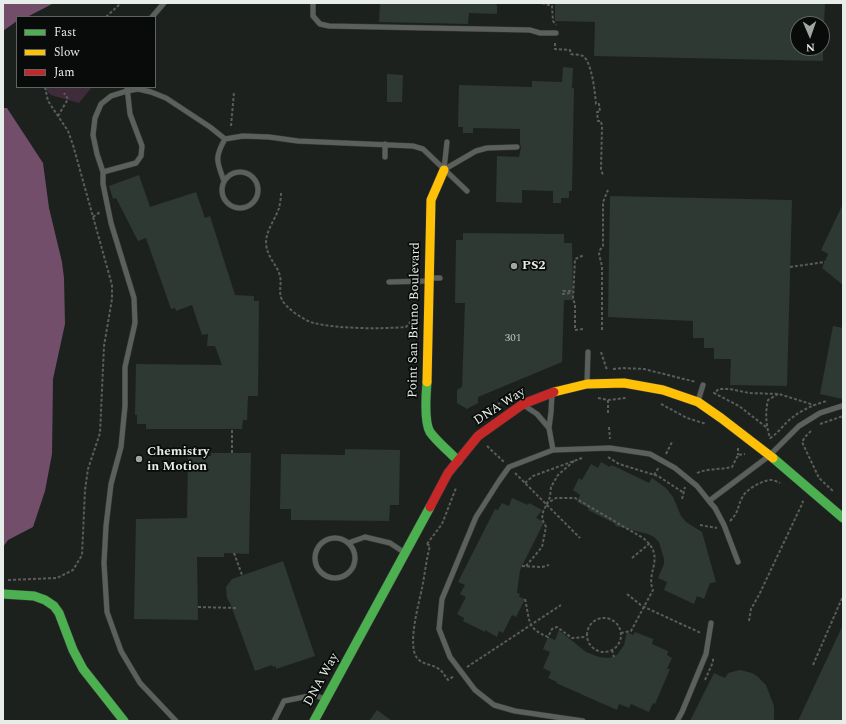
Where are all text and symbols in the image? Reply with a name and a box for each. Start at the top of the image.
legend [16,16,156,88]
north arrow [790,16,830,56]
text: Fast [54,23,76,42]
text: N [806,39,815,56]
text: Slow [54,43,79,62]
text: Jam [54,63,75,82]
street label: Point San Bruno Boulevard [406,242,424,398]
place label: PS2 [522,258,546,274]
marker: PS2 [509,261,519,271]
house number: 301 [505,332,521,346]
street label: DNA Way [471,385,529,429]
place label: Chemistry in Motion [147,444,209,475]
marker: Chemistry in Motion [134,454,144,464]
street label: DNA Way [301,651,343,709]

